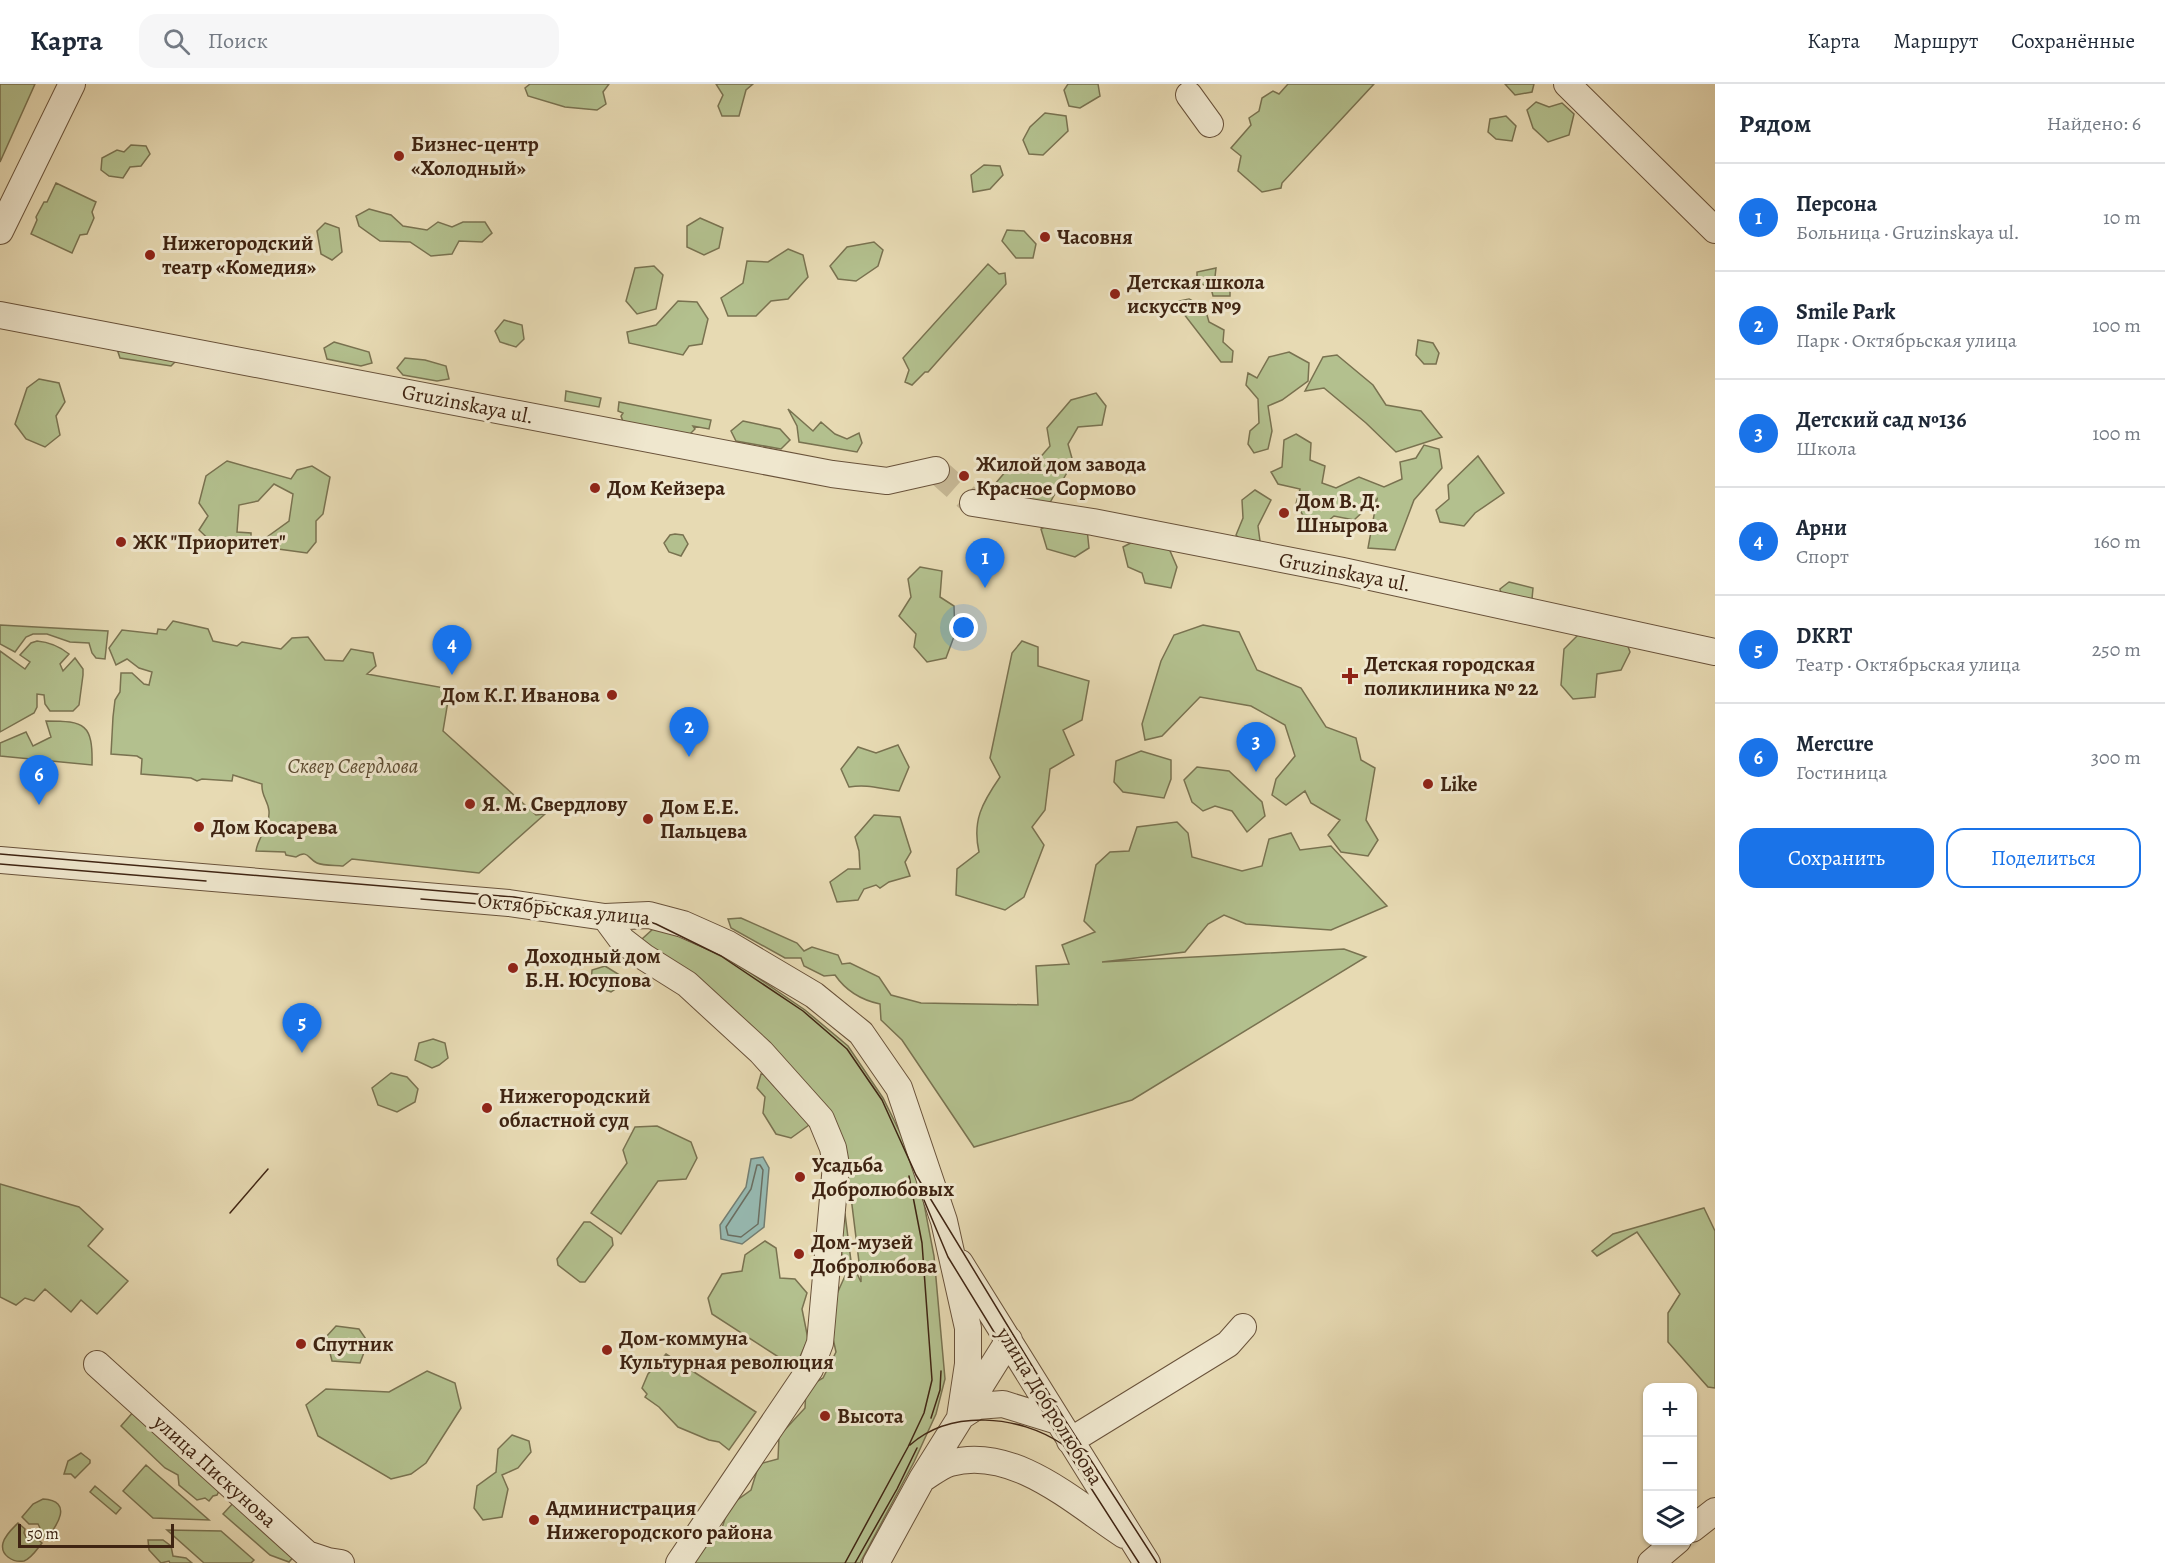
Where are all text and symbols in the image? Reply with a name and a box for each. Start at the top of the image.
search box [139,14,559,68]
text: Карта [30,22,103,60]
icon: search [160,25,193,58]
text: Поиск [208,26,268,56]
text: Карта [1807,27,1860,55]
text: Маршрут [1893,27,1978,55]
text: Сохранённые [2011,27,2135,55]
text: Рядом [1739,106,1811,141]
text: Найдено: 6 [2047,110,2141,137]
place label: Бизнес-центр «Холодный» [411,130,539,182]
marker: Бизнес-центр «Холодный» [392,149,406,163]
text: Персона [1796,189,1877,219]
text: 1 [1755,204,1762,231]
text: 10 m [2103,204,2141,231]
text: Больница · Gruzinskaya ul. [1796,219,2020,246]
place label: Часовня [1057,223,1133,251]
place label: Нижегородский театр «Комедия» [162,229,316,281]
marker: Часовня [1038,230,1052,244]
marker: Нижегородский театр «Комедия» [143,248,157,262]
place label: Детская школа искусств №9 [1127,268,1265,320]
marker: Детская школа искусств №9 [1108,287,1122,301]
text: Smile Park [1796,297,1895,327]
text: 2 [1754,312,1763,339]
text: 100 m [2092,312,2141,339]
text: Парк · Октябрьская улица [1796,327,2017,354]
street label: Gruzinskaya ul. [400,377,536,431]
text: Детский сад №136 [1796,405,1967,435]
text: 3 [1754,420,1763,447]
text: 100 m [2092,420,2141,447]
text: Школа [1796,435,1856,462]
place label: Жилой дом завода Красное Сормово [976,450,1146,502]
marker: Жилой дом завода Красное Сормово [957,469,971,483]
place label: Дом Кейзера [607,474,725,502]
marker: Дом Кейзера [588,481,602,495]
place label: Дом В. Д. Шнырова [1296,487,1388,539]
marker: Дом В. Д. Шнырова [1277,506,1291,520]
text: Арни [1796,513,1847,543]
place label: ЖК "Приоритет" [133,528,286,556]
text: 4 [1754,528,1763,555]
text: 160 m [2094,528,2141,555]
marker: ЖК "Приоритет" [114,535,128,549]
pin: 1 [966,538,1004,588]
text: Спорт [1796,543,1849,570]
street label: Gruzinskaya ul. [1277,545,1413,599]
your location [949,613,978,642]
text: DKRT [1796,621,1852,651]
pin: 4 [432,626,472,675]
text: 5 [1754,636,1763,663]
text: 250 m [2092,636,2141,663]
place label: Детская городская поликлиника № 22 [1364,650,1538,702]
text: Театр · Октябрьская улица [1796,651,2020,678]
marker: Детская городская поликлиника № 22 [1341,667,1359,685]
place label: Дом К.Г. Иванова [441,681,600,709]
marker: Дом К.Г. Иванова [605,688,619,702]
pin: 2 [670,708,708,757]
pin: 3 [1236,722,1276,772]
text: Mercure [1796,729,1874,759]
text: 6 [1754,744,1763,771]
text: 300 m [2091,744,2141,771]
park label: Сквер Свердлова [287,752,419,780]
pin: 6 [20,756,58,805]
text: Гостиница [1796,759,1888,786]
place label: Like [1440,770,1478,798]
marker: Like [1421,777,1435,791]
place label: Я. М. Свердлову [482,790,628,818]
place label: Дом Е.Е. Пальцева [660,793,747,845]
marker: Я. М. Свердлову [463,797,477,811]
marker: Дом Е.Е. Пальцева [641,812,655,826]
place label: Дом Косарева [211,813,338,841]
marker: Дом Косарева [192,820,206,834]
button: Сохранить [1739,828,1934,888]
button: Поделиться [1946,828,2141,888]
street label: Октябрьская улица [476,886,652,932]
place label: Доходный дом Б.Н. Юсупова [525,942,661,994]
marker: Доходный дом Б.Н. Юсупова [506,961,520,975]
pin: 5 [282,1004,322,1053]
place label: Нижегородский областной суд [499,1082,650,1134]
marker: Нижегородский областной суд [480,1101,494,1115]
place label: Усадьба Добролюбовых [812,1151,954,1203]
marker: Усадьба Добролюбовых [793,1170,807,1184]
place label: Дом-музей Добролюбова [811,1228,937,1280]
marker: Дом-музей Добролюбова [792,1247,806,1261]
street label: улица Добролюбова [989,1321,1110,1491]
place label: Дом-коммуна Культурная революция [619,1324,834,1376]
place label: Спутник [313,1330,394,1358]
marker: Спутник [294,1337,308,1351]
marker: Дом-коммуна Культурная революция [600,1343,614,1357]
map controls [1643,1383,1697,1545]
button: + [1643,1383,1697,1437]
place label: Высота [837,1402,904,1430]
street label: улица Пискунова [147,1407,283,1534]
marker: Высота [818,1409,832,1423]
button: − [1643,1437,1697,1491]
button: layers [1643,1491,1697,1545]
place label: Администрация Нижегородского района [545,1494,773,1546]
marker: Администрация Нижегородского района [527,1513,541,1527]
scale bar [18,1521,174,1548]
text: 50 m [27,1523,59,1545]

